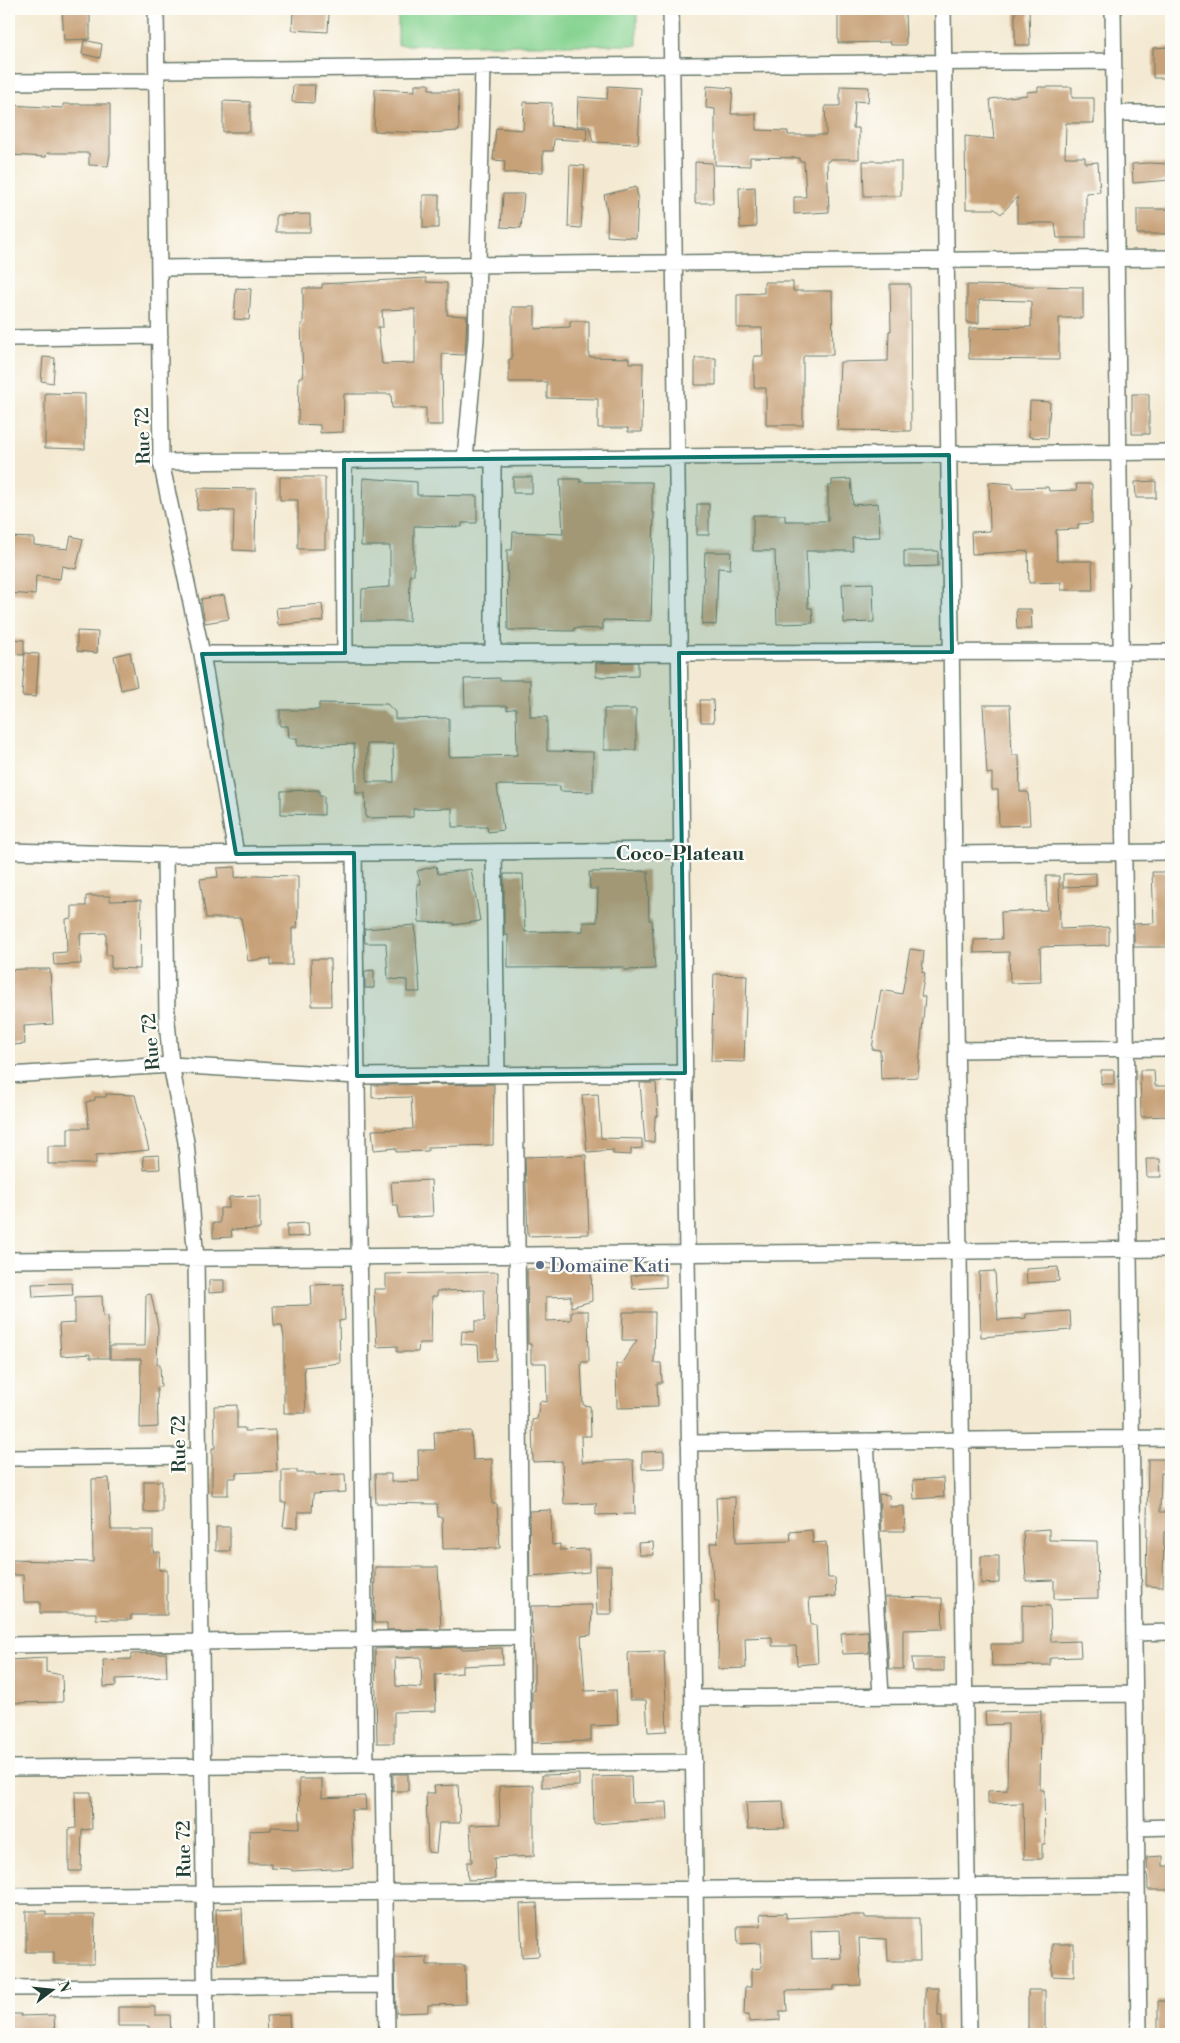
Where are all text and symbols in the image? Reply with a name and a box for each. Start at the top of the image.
street label: Rue 72 [130,407,156,465]
district label: Coco-Plateau [616,842,745,867]
street label: Rue 72 [137,1012,165,1072]
place label: Domaine Kati [550,1254,670,1278]
marker: Domaine Kati [534,1259,546,1271]
street label: Rue 72 [166,1415,192,1473]
street label: Rue 72 [171,1820,197,1878]
north arrow [28,1966,78,2016]
text: N [53,1979,74,1994]

